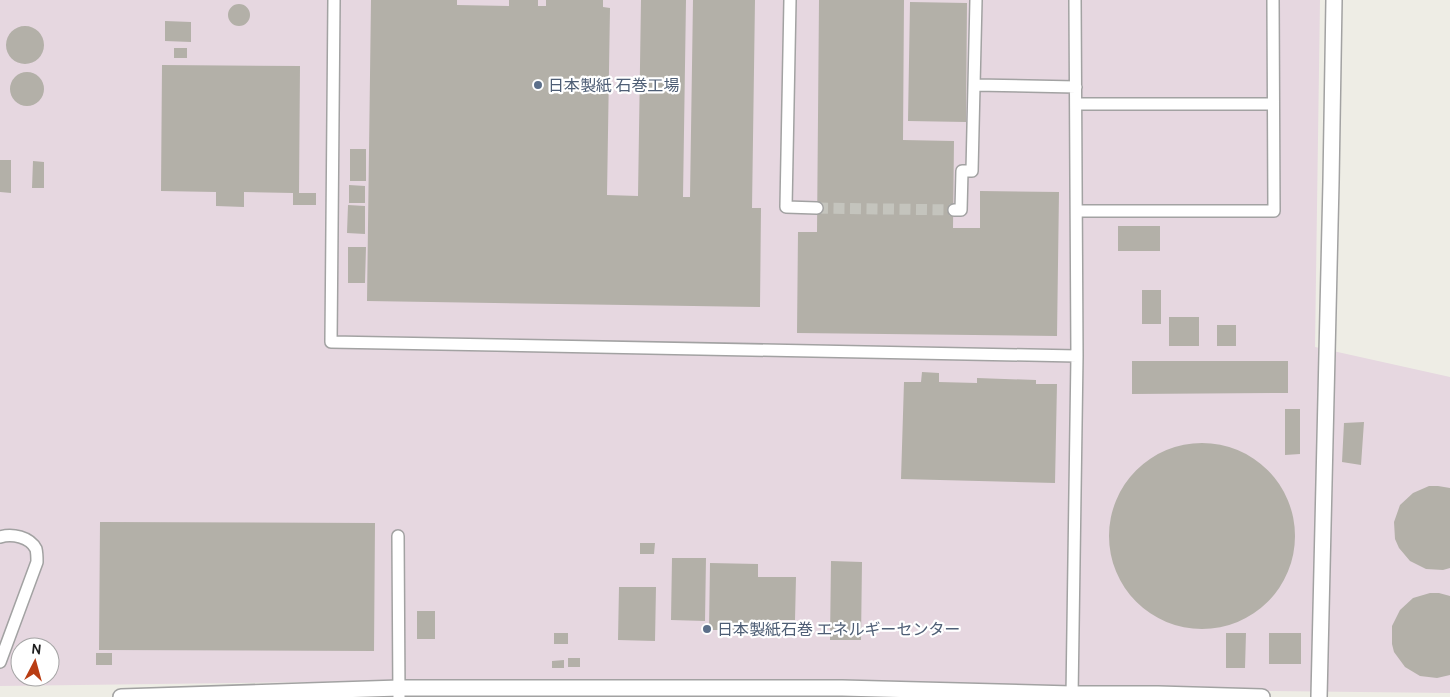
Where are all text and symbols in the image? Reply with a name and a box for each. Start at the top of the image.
place label: 日本製紙 石巻工場 [548,76,680,95]
marker: 日本製紙 石巻工場 [532,79,544,91]
place label: 日本製紙石巻 エネルギーセンター [717,620,961,639]
marker: 日本製紙石巻 エネルギーセンター [701,623,713,635]
north arrow [10,637,60,687]
text: N [30,640,42,659]

